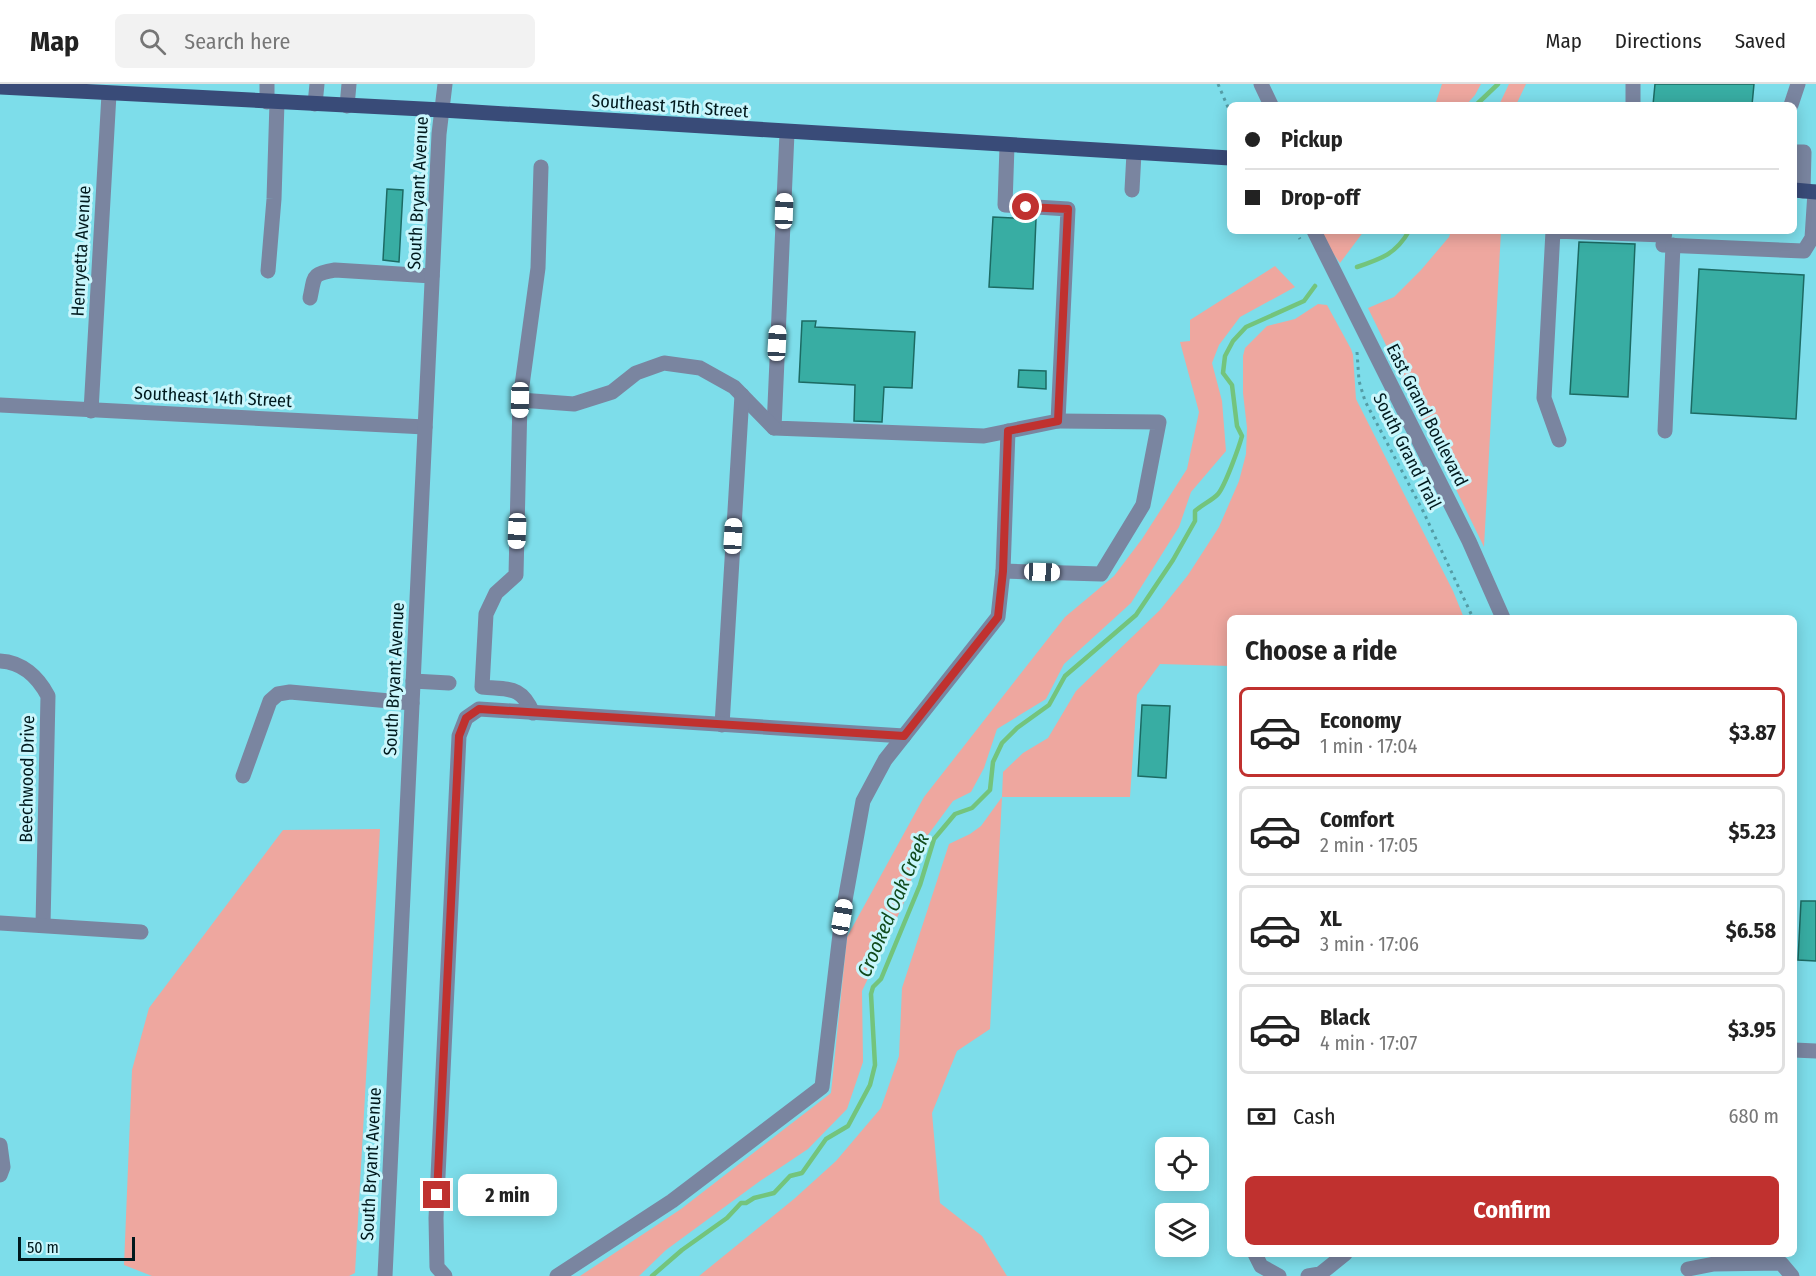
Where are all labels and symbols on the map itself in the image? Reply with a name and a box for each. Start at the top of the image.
street label: Southeast 15th Street [591,90,749,122]
street label: South Bryant Avenue [403,116,433,270]
street label: Henryetta Avenue [67,185,95,317]
car [774,193,794,229]
route start [1012,193,1039,220]
car [767,325,787,361]
street label: East Grand Boulevard [1382,340,1472,490]
street label: Southeast 14th Street [134,382,293,412]
car [511,382,529,418]
street label: South Grand Trail [1368,389,1446,513]
car [507,513,527,549]
car [723,518,743,554]
car [1024,562,1060,582]
street label: South Bryant Avenue [379,602,409,756]
street label: Beechwood Drive [15,715,39,843]
water label: Crooked Oak Creek [852,829,934,981]
car [830,898,854,936]
street label: South Bryant Avenue [356,1087,386,1241]
callout: 2 min [458,1174,557,1216]
route end [423,1181,450,1208]
scale bar [18,1234,135,1262]

